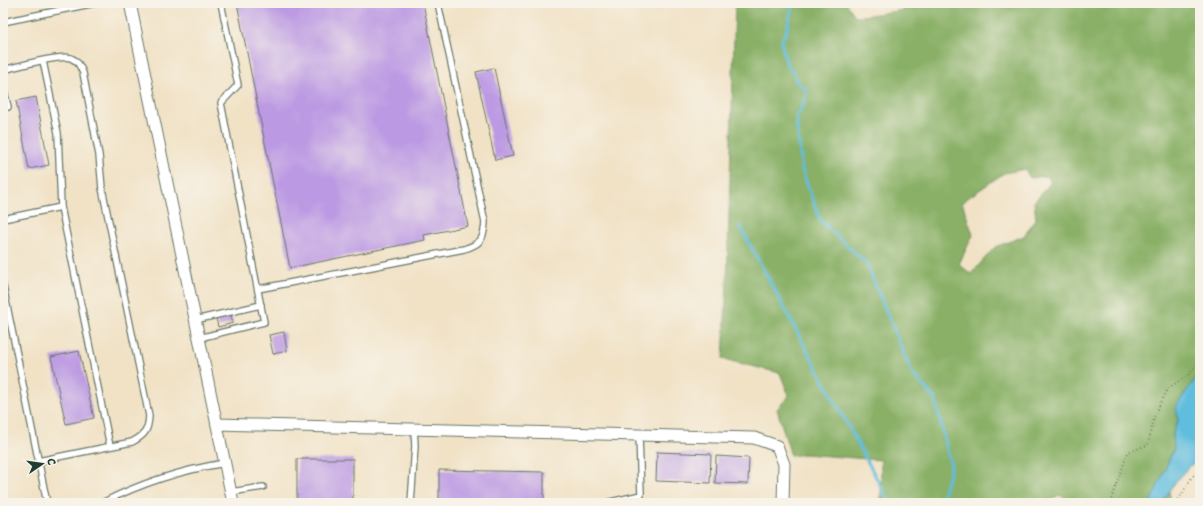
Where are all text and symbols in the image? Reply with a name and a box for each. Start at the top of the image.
north arrow [22,444,62,484]
text: С [43,457,59,467]

